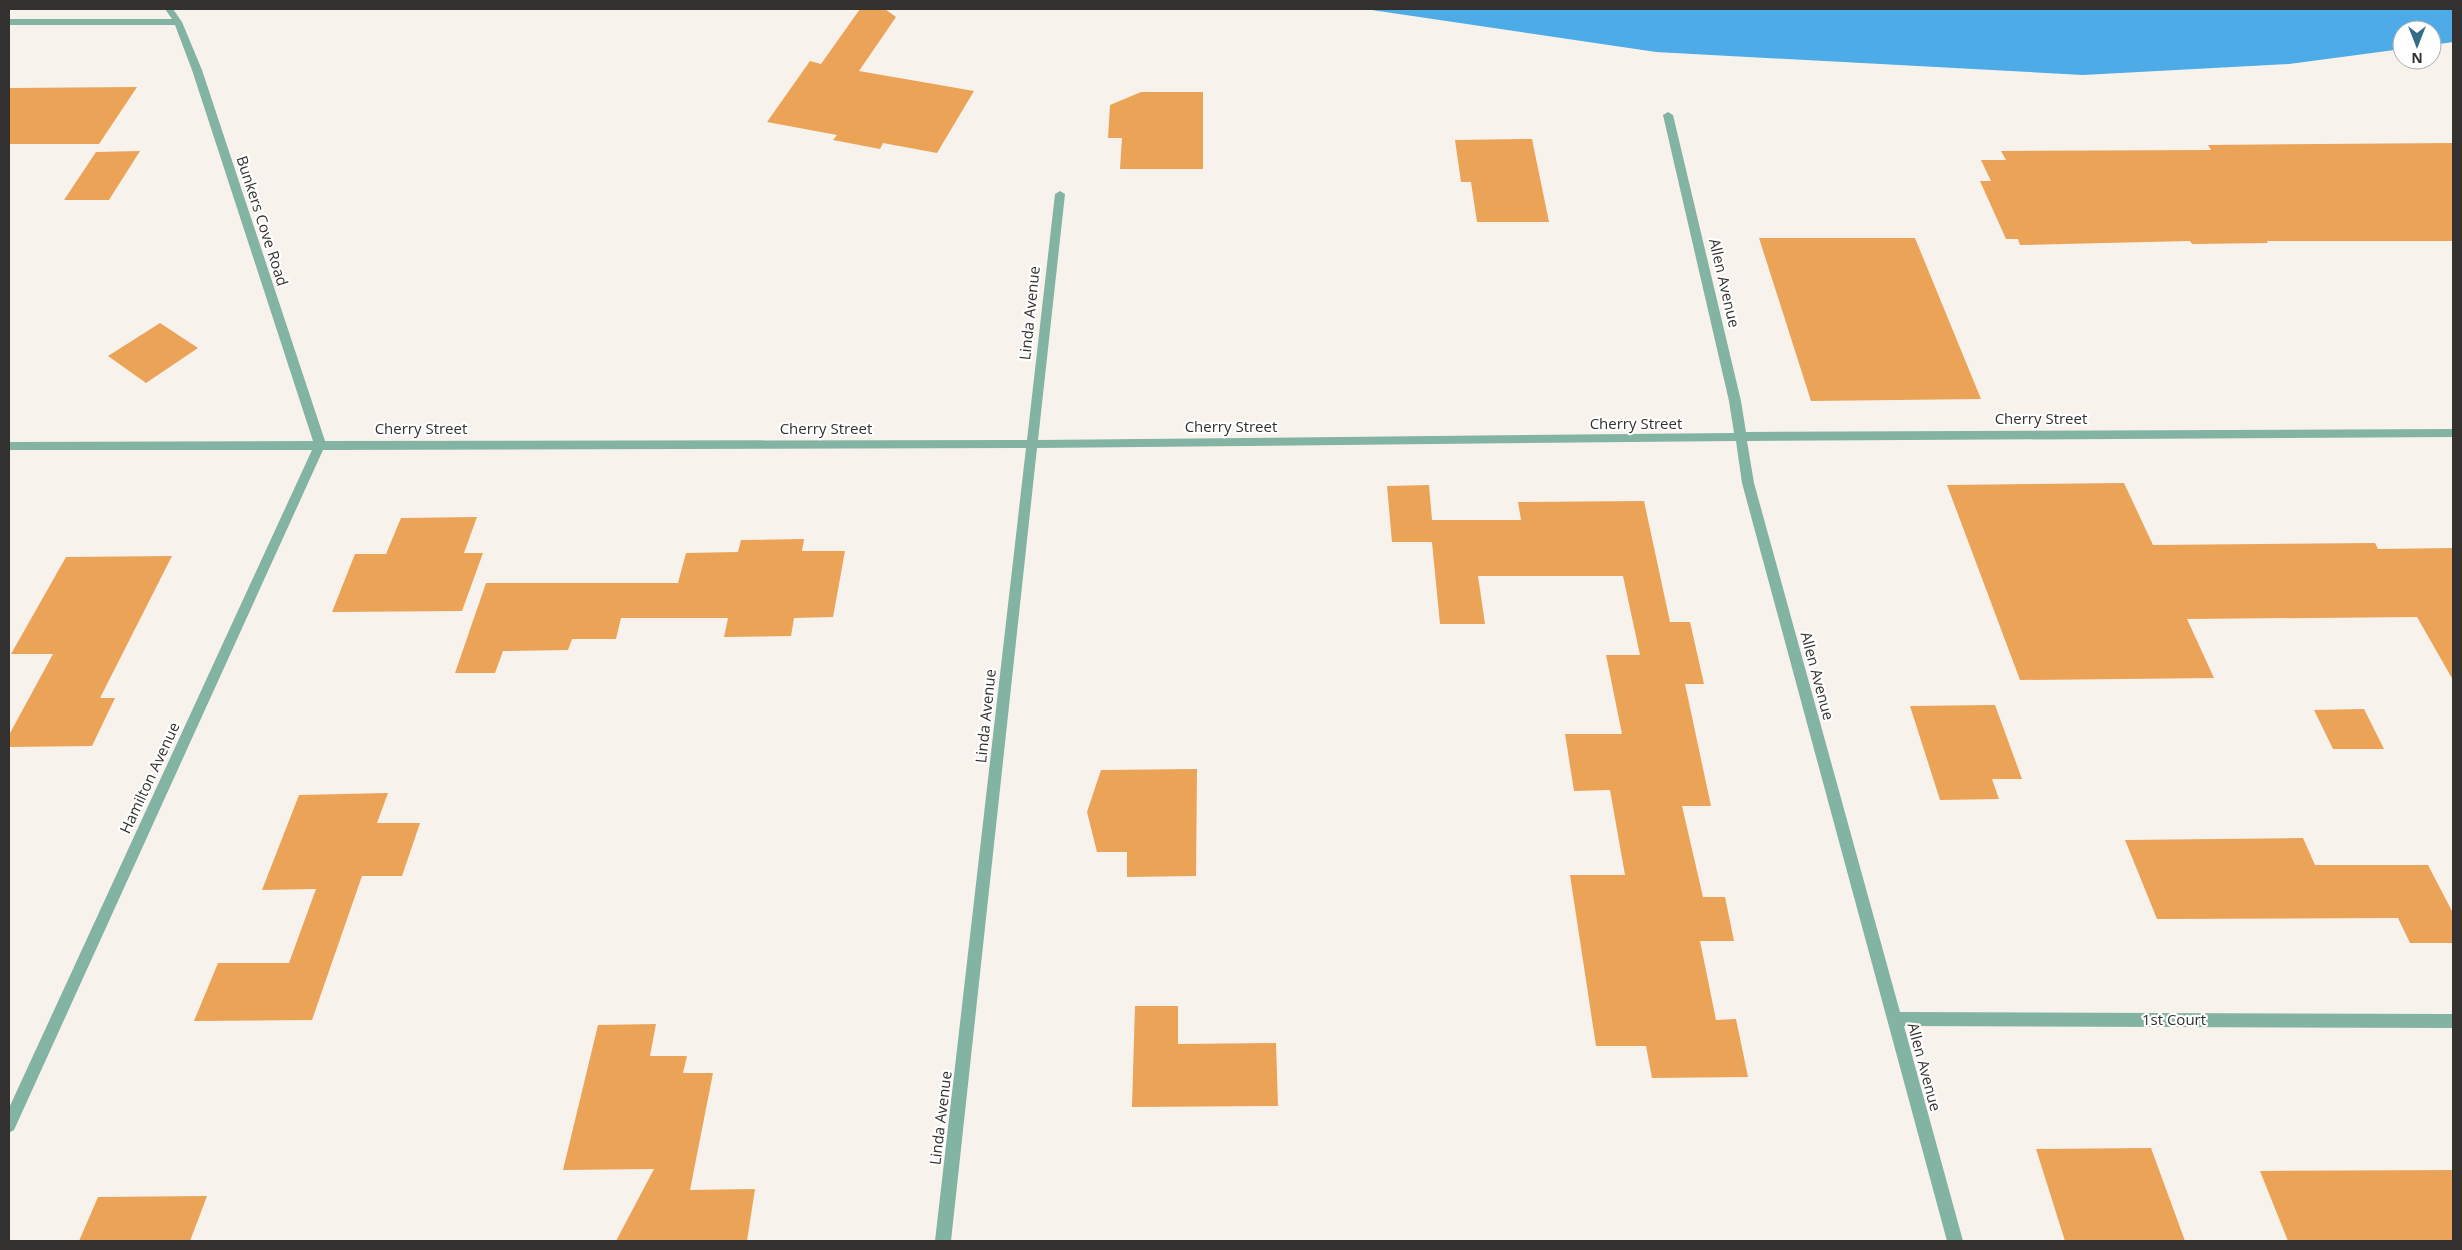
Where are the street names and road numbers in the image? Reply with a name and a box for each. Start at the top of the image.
street label: Bunkers Cove Road [232,153,293,288]
street label: Allen Avenue [1705,236,1745,329]
street label: Linda Avenue [1014,265,1044,361]
street label: Cherry Street [1995,408,2087,428]
street label: Cherry Street [1590,413,1682,433]
street label: Cherry Street [1185,416,1277,436]
street label: Cherry Street [375,418,467,438]
street label: Cherry Street [780,418,872,438]
street label: Allen Avenue [1797,629,1839,722]
street label: Linda Avenue [970,668,1000,764]
street label: Hamilton Avenue [115,719,184,836]
street label: 1st Court [2142,1009,2206,1029]
street label: Allen Avenue [1904,1020,1946,1113]
street label: Linda Avenue [924,1070,956,1166]

